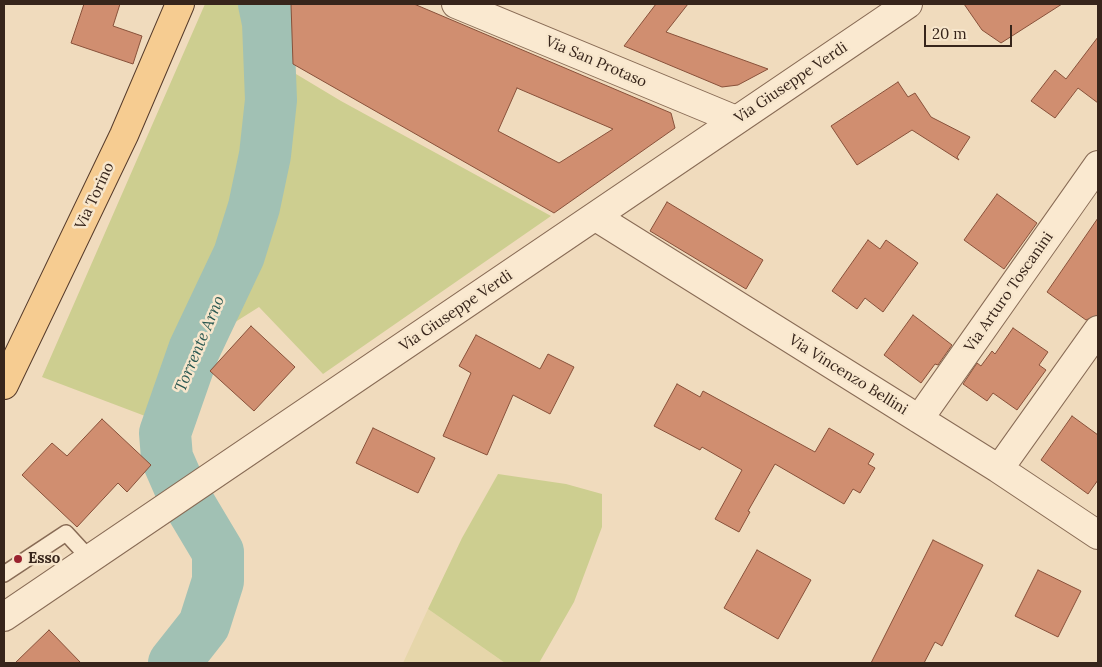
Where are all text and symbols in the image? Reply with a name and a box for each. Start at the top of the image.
scale bar [927,15,1014,47]
text: 20 m [932,24,967,43]
street label: Via San Protaso [543,33,649,91]
street label: Via Giuseppe Verdi [731,39,851,127]
street label: Via Torino [72,160,118,232]
street label: Via Arturo Toscanini [961,229,1057,355]
street label: Via Giuseppe Verdi [396,267,516,355]
water label: Torrente Arno [171,293,229,395]
street label: Via Vincenzo Bellini [785,331,911,419]
place label: Esso [28,550,60,568]
marker: Esso [12,553,24,565]

